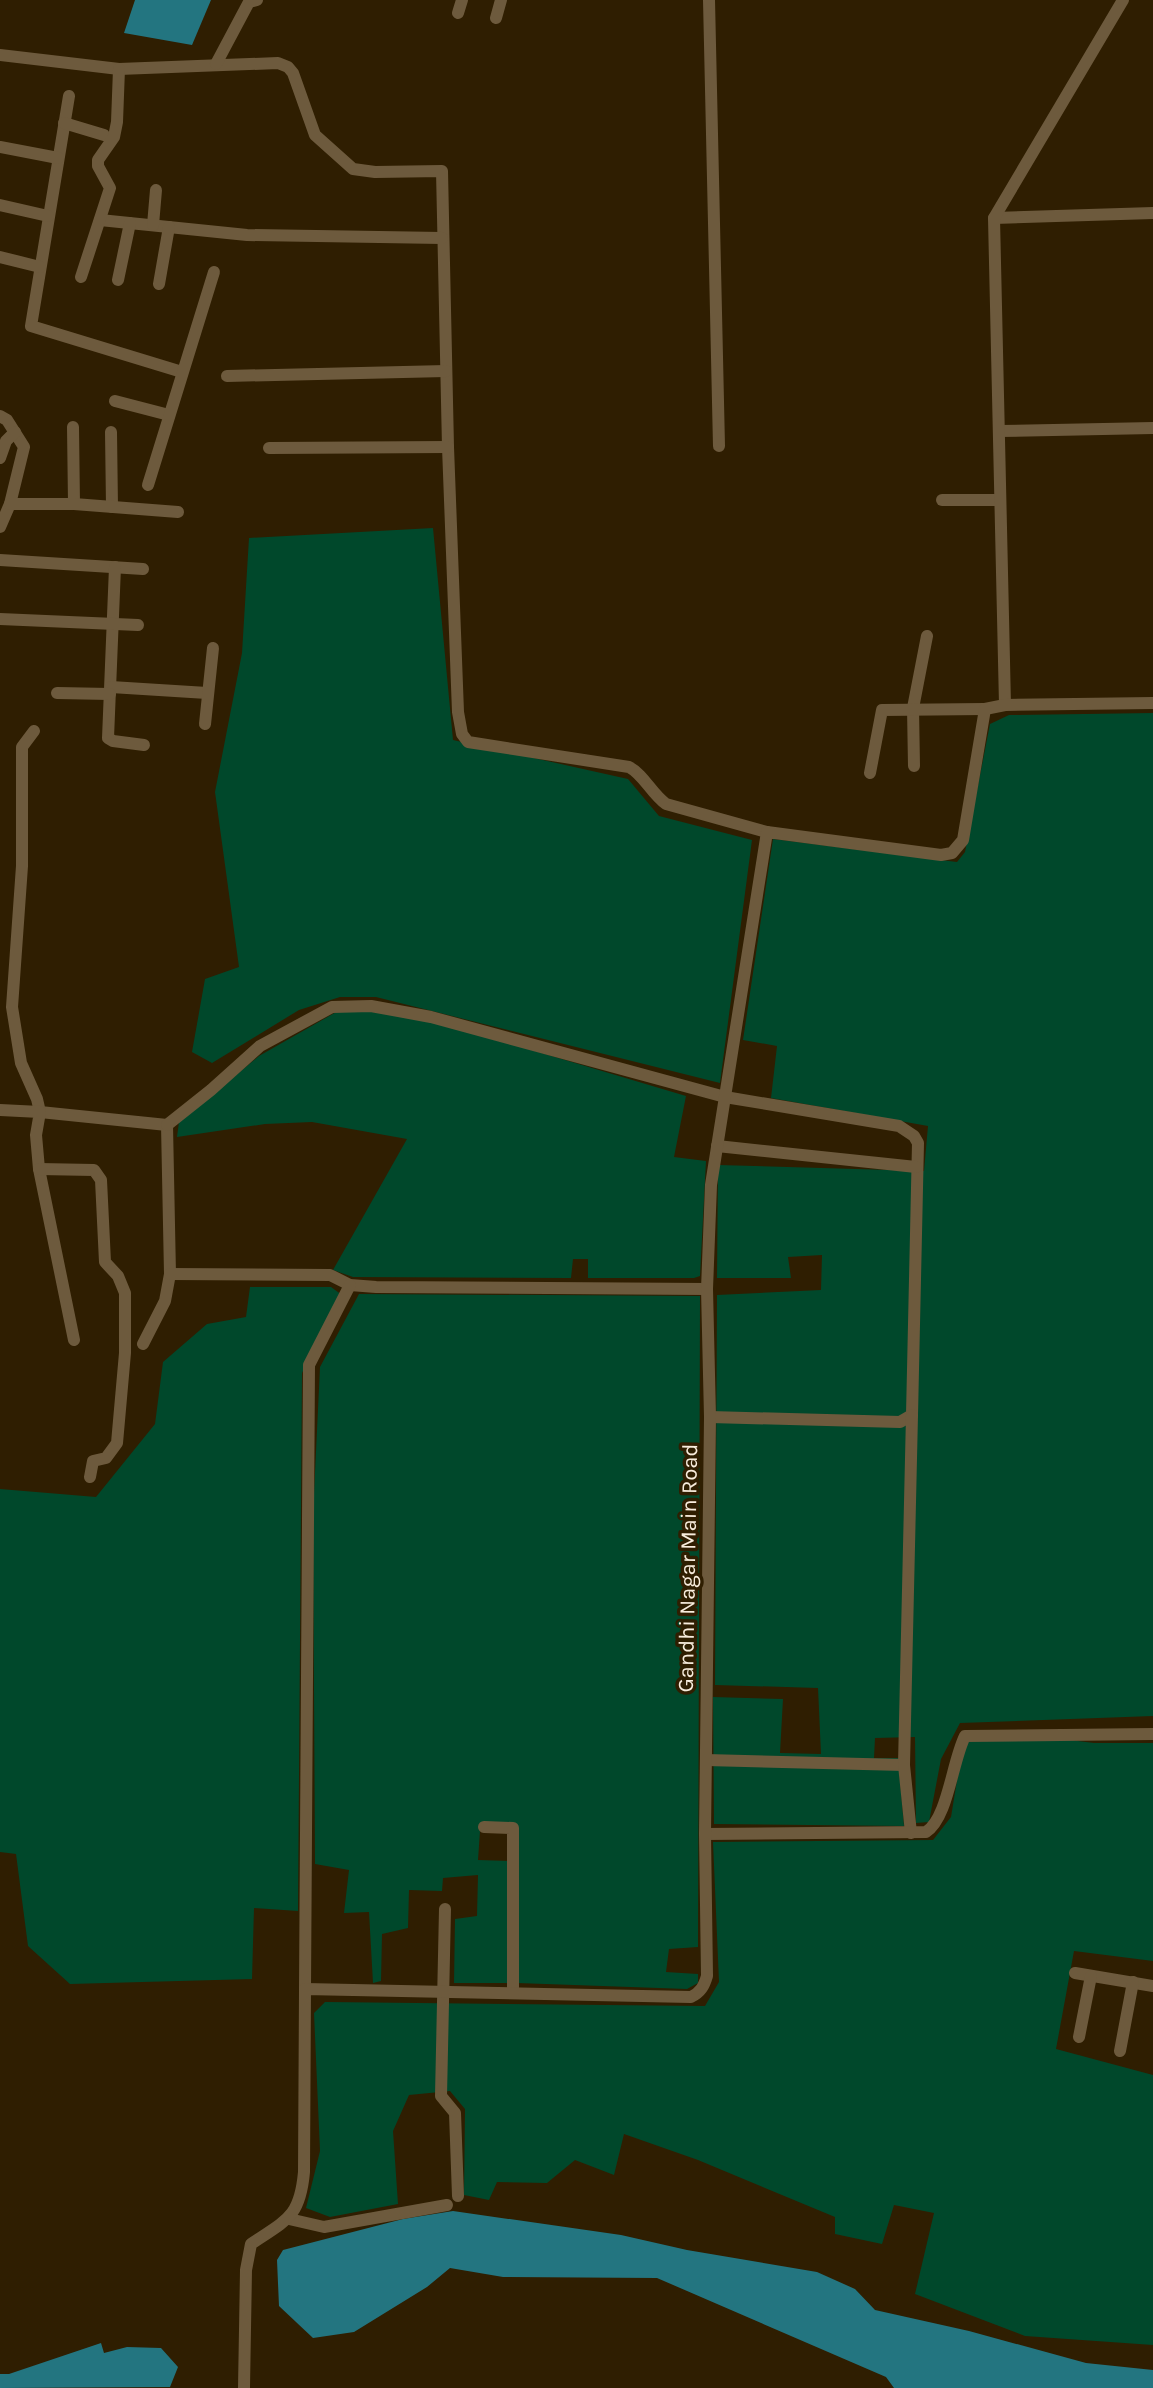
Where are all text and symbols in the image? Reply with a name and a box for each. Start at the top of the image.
street label: Gandhi Nagar Main Road [673,1443,703,1693]

